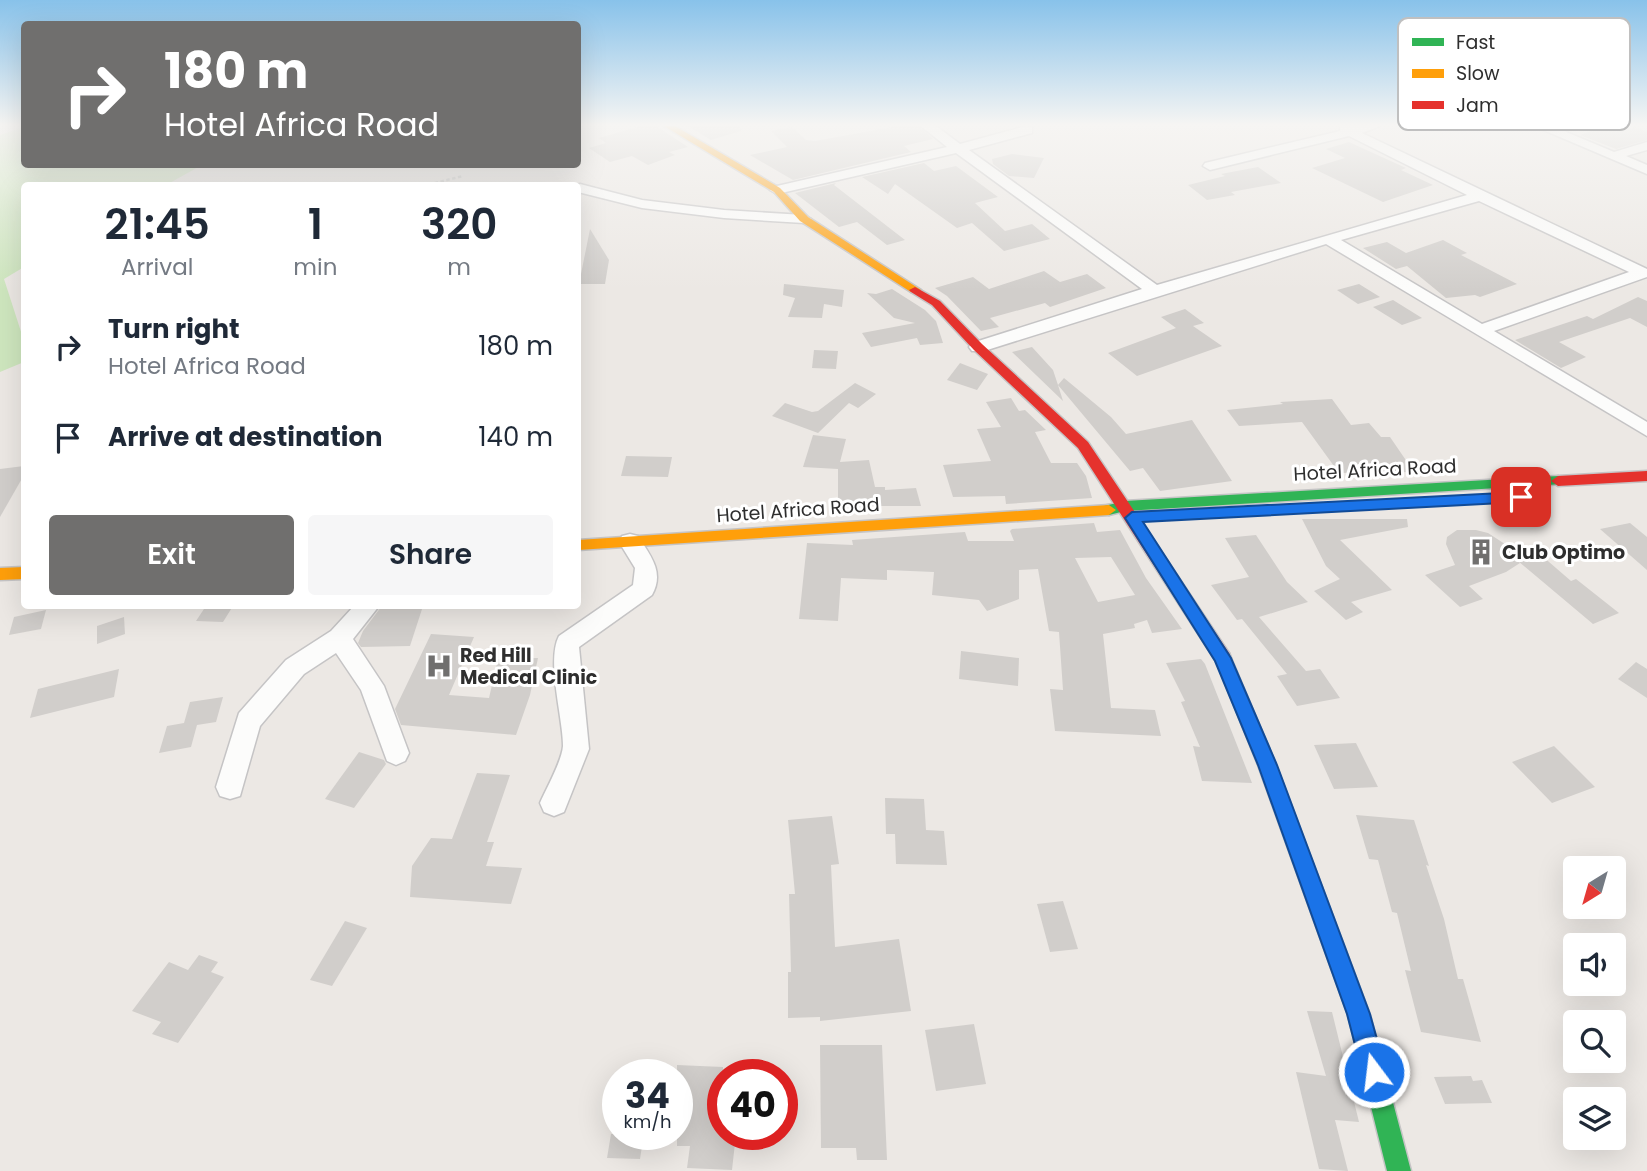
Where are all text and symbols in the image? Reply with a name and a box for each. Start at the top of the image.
legend [1398,18,1630,130]
text: Fast [1456,29,1495,56]
text: 180 m [164,37,308,105]
icon: right [49,49,140,140]
text: Slow [1456,60,1500,87]
text: Jam [1456,92,1498,119]
text: Hotel Africa Road [164,102,439,147]
text: 21:45 [105,195,210,254]
text: 1 [308,195,323,254]
text: 320 [421,195,497,254]
text: Arrival [121,251,193,283]
text: min [293,251,337,283]
text: m [447,251,471,283]
text: Turn right [108,311,240,347]
icon: right [49,328,87,366]
text: 180 m [478,328,553,364]
text: Hotel Africa Road [108,350,306,382]
icon: arrive [49,419,87,457]
text: Arrive at destination [108,419,383,455]
text: 140 m [478,419,553,455]
street label: Hotel Africa Road [1293,452,1457,488]
pin [1491,467,1551,527]
icon: arrive [1502,478,1540,516]
street label: Hotel Africa Road [716,491,880,529]
button: Exit [49,515,294,595]
button: Share [308,515,553,595]
building icon: Club Optimo [1466,537,1496,567]
place label: Club Optimo [1502,539,1625,566]
place label: Red Hill Medical Clinic [460,642,597,691]
hospital icon: Red Hill Medical Clinic [424,651,454,681]
north arrow [1563,856,1626,919]
map controls [1563,856,1626,1150]
button: sound [1563,933,1626,996]
button: search [1563,1010,1626,1073]
position arrow [1337,1035,1411,1109]
speed limit sign: 40 [707,1059,798,1150]
text: 34 [625,1071,670,1120]
button: layers [1563,1087,1626,1150]
text: km/h [624,1109,671,1134]

